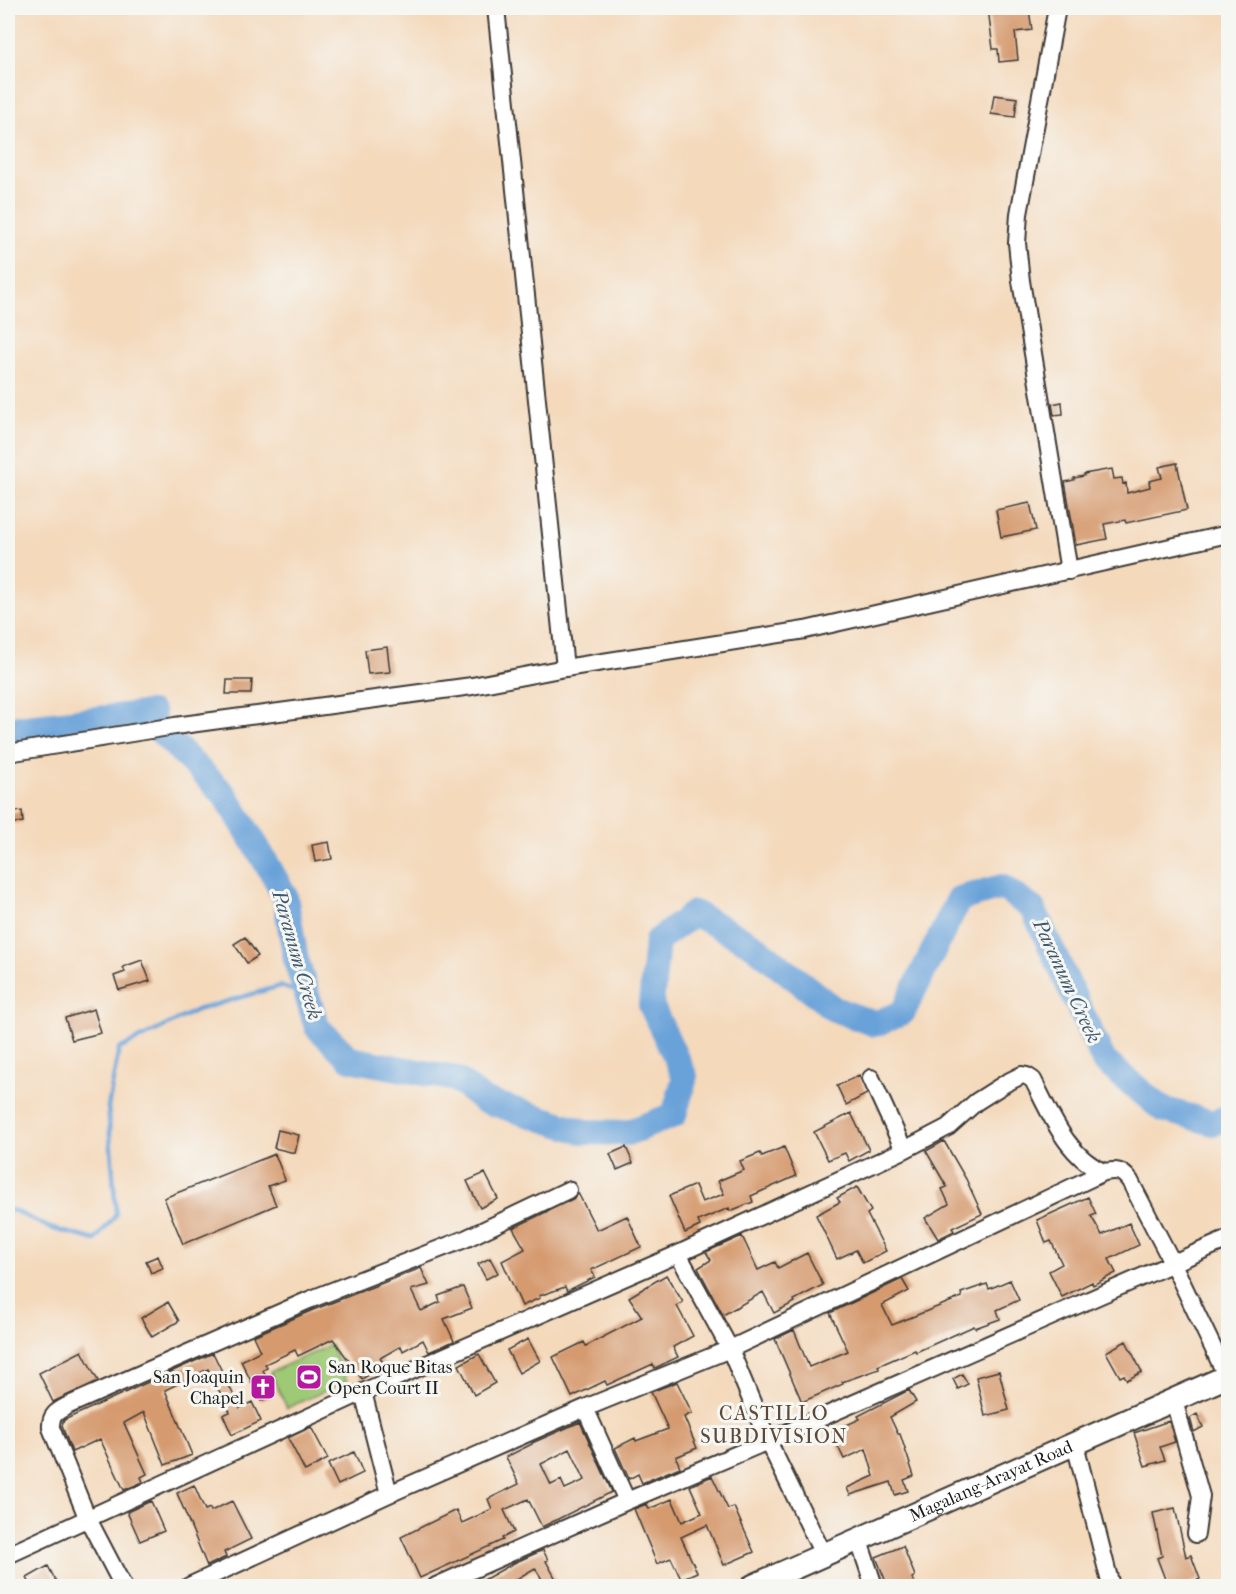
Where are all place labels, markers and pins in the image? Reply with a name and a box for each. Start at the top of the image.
place label: San Roque Bitas Open Court II [328,1357,453,1399]
sports icon: San Roque Bitas Open Court II [294,1362,324,1392]
place label: San Joaquin Chapel [153,1367,245,1409]
church icon: San Joaquin Chapel [248,1372,278,1402]

